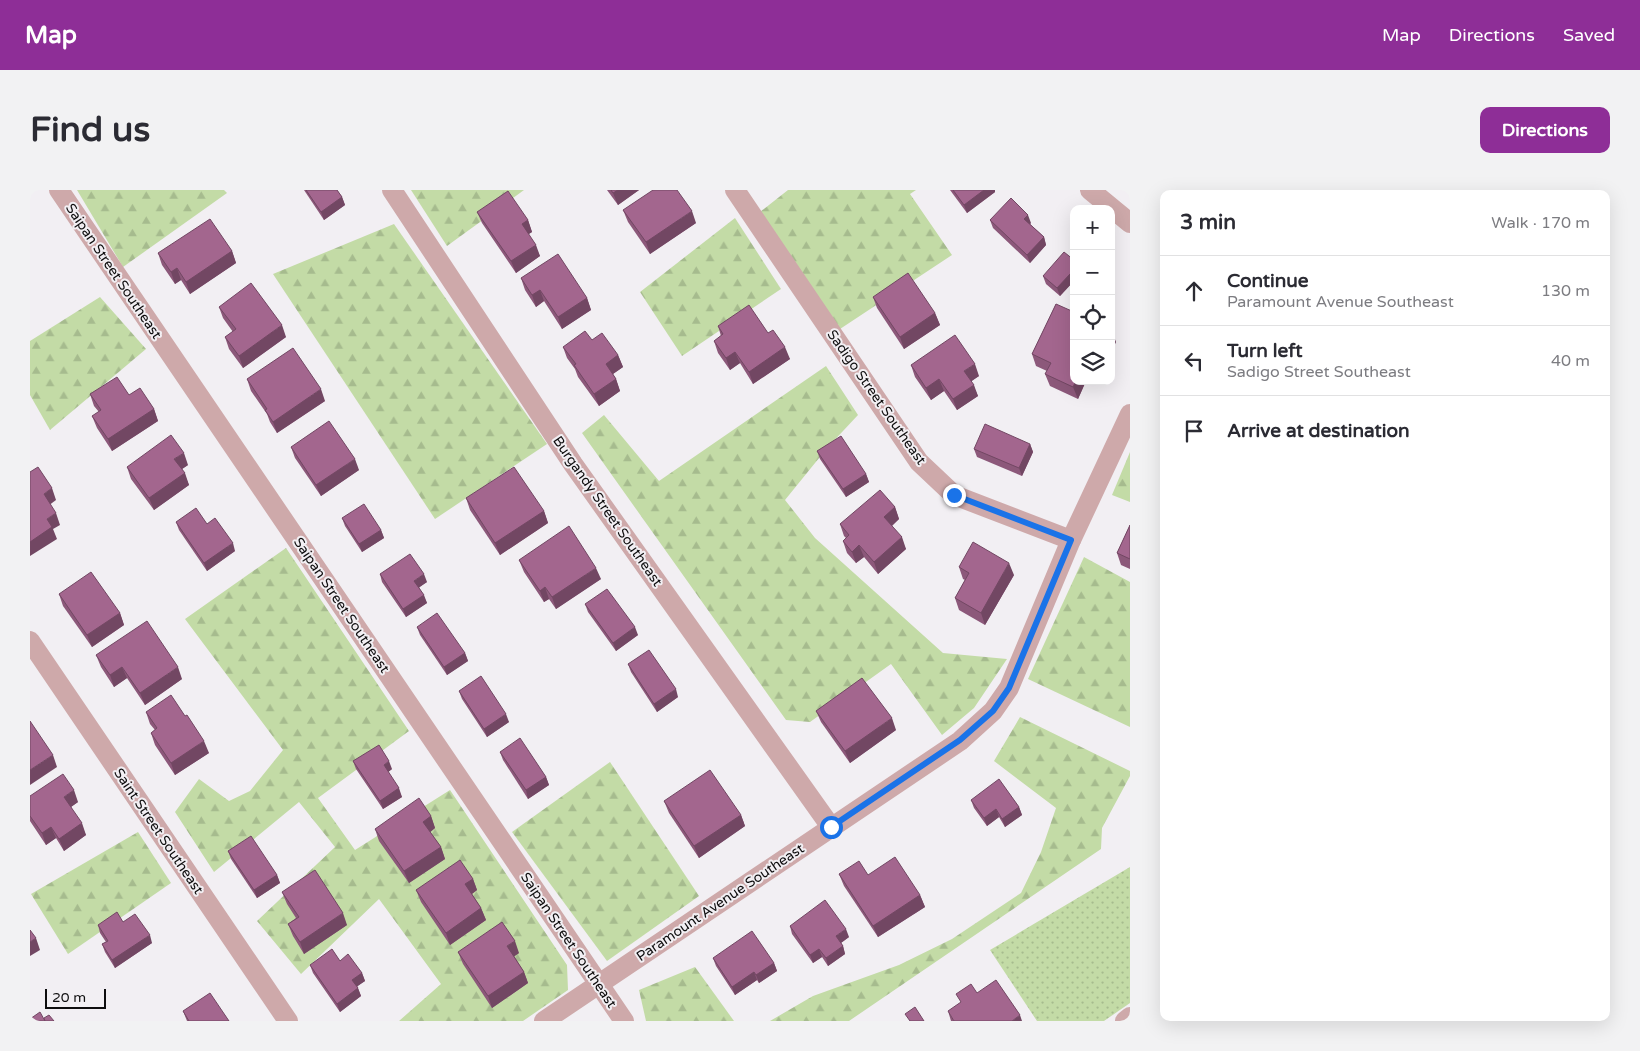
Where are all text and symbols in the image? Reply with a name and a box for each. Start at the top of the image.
text: Map [25,21,77,50]
text: Map [1382,24,1421,46]
text: Directions [1449,24,1535,46]
text: Saved [1563,24,1615,46]
button: Directions [1480,107,1610,153]
text: Find us [30,109,150,151]
street label: Saipan Street Southeast [62,200,166,343]
map controls [1070,205,1115,385]
button: + [1070,205,1115,250]
text: 3 min [1180,210,1236,235]
text: Walk · 170 m [1491,213,1590,233]
button: − [1070,250,1115,295]
text: Continue [1227,270,1309,292]
icon: ahead [1180,277,1208,305]
text: 130 m [1541,281,1590,301]
text: Paramount Avenue Southeast [1227,292,1454,312]
button: locate [1070,295,1115,340]
street label: Sadigo Street Southeast [824,327,930,469]
button: layers [1070,340,1115,385]
text: Turn left [1227,340,1303,362]
icon: left [1180,347,1208,375]
text: 40 m [1551,351,1590,371]
text: Sadigo Street Southeast [1227,362,1411,382]
icon: arrive [1180,417,1208,445]
text: Arrive at destination [1227,420,1410,442]
street label: Burgandy Street Southeast [549,433,666,590]
route end [943,484,966,507]
street label: Saipan Street Southeast [290,534,394,677]
street label: Saint Street Southeast [110,765,207,898]
route start [820,816,843,839]
street label: Paramount Avenue Southeast [633,840,808,965]
street label: Saipan Street Southeast [517,869,621,1012]
scale bar [45,986,106,1009]
text: 20 m [52,989,86,1006]

